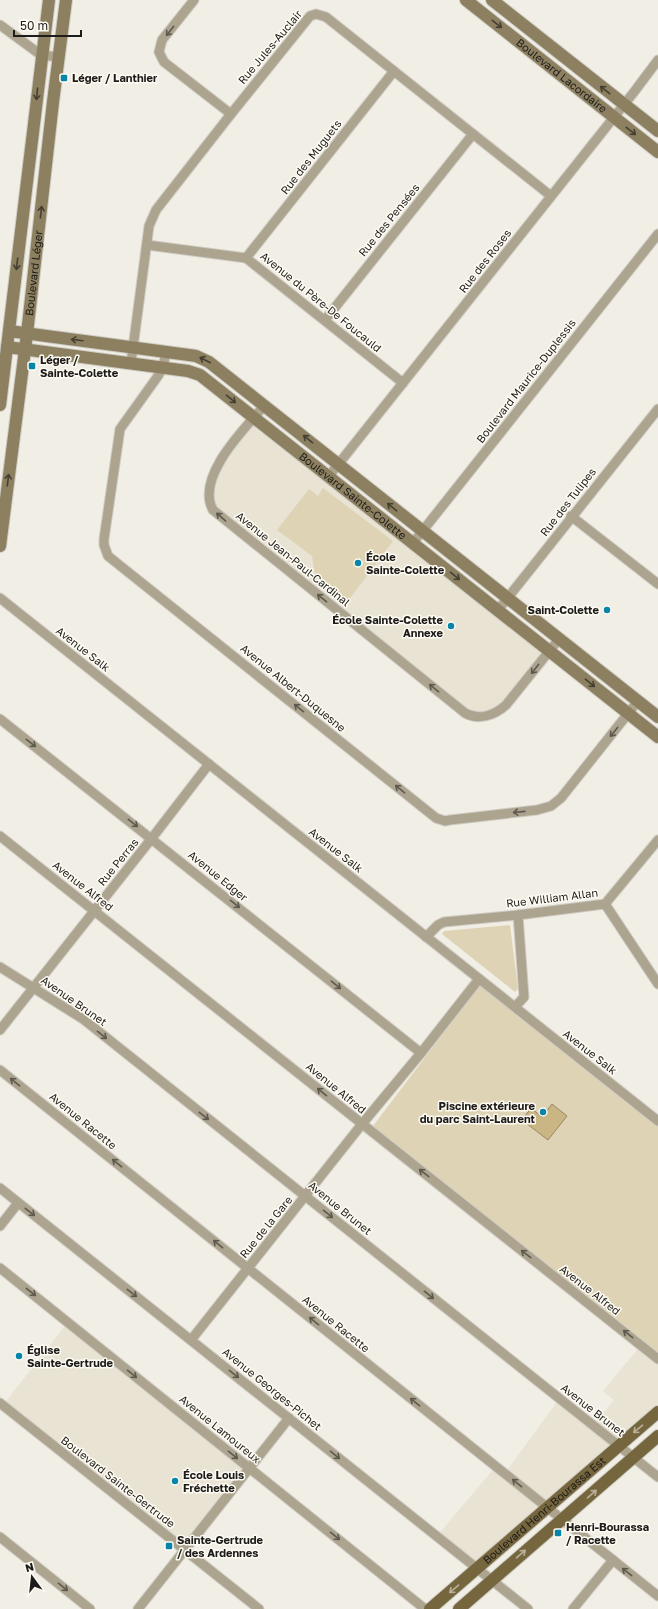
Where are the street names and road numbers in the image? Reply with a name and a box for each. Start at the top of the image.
street label: Rue Jules-Auclair [235,7,305,86]
street label: Boulevard Lacordaire [514,36,610,115]
street label: Rue des Muguets [277,117,344,197]
street label: Rue des Pensées [355,181,422,259]
street label: Rue des Roses [456,226,513,295]
street label: Boulevard Léger [22,229,45,317]
street label: Avenue du Père-De Foucauld [258,249,384,354]
street label: Boulevard Maurice-Duplessis [473,316,578,445]
street label: Boulevard Sainte-Colette [297,449,409,542]
street label: Rue des Tulipes [537,465,598,538]
street label: Avenue Jean-Paul-Cardinal [234,509,353,609]
street label: Avenue Salk [54,624,113,674]
street label: Avenue Albert-Duquesne [238,641,348,734]
street label: Avenue Salk [307,825,366,875]
street label: Rue Perras [95,835,141,888]
street label: Avenue Edger [186,848,251,904]
street label: Avenue Alfred [50,858,116,913]
street label: Rue William Allan [505,885,599,910]
street label: Avenue Brunet [39,973,110,1028]
street label: Avenue Salk [561,1027,620,1077]
street label: Avenue Alfred [304,1059,369,1116]
street label: Avenue Racette [47,1090,120,1152]
street label: Avenue Brunet [306,1178,375,1237]
street label: Rue de la Gare [237,1193,295,1260]
street label: Avenue Alfred [557,1262,623,1317]
street label: Avenue Racette [300,1293,373,1355]
street label: Avenue Georges-Pichet [220,1345,324,1432]
street label: Avenue Brunet [559,1381,628,1439]
street label: Avenue Lamoureux [177,1392,263,1465]
street label: Boulevard Sainte-Gertrude [59,1433,178,1530]
street label: Boulevard Henri-Bourassa Est [480,1453,608,1566]

